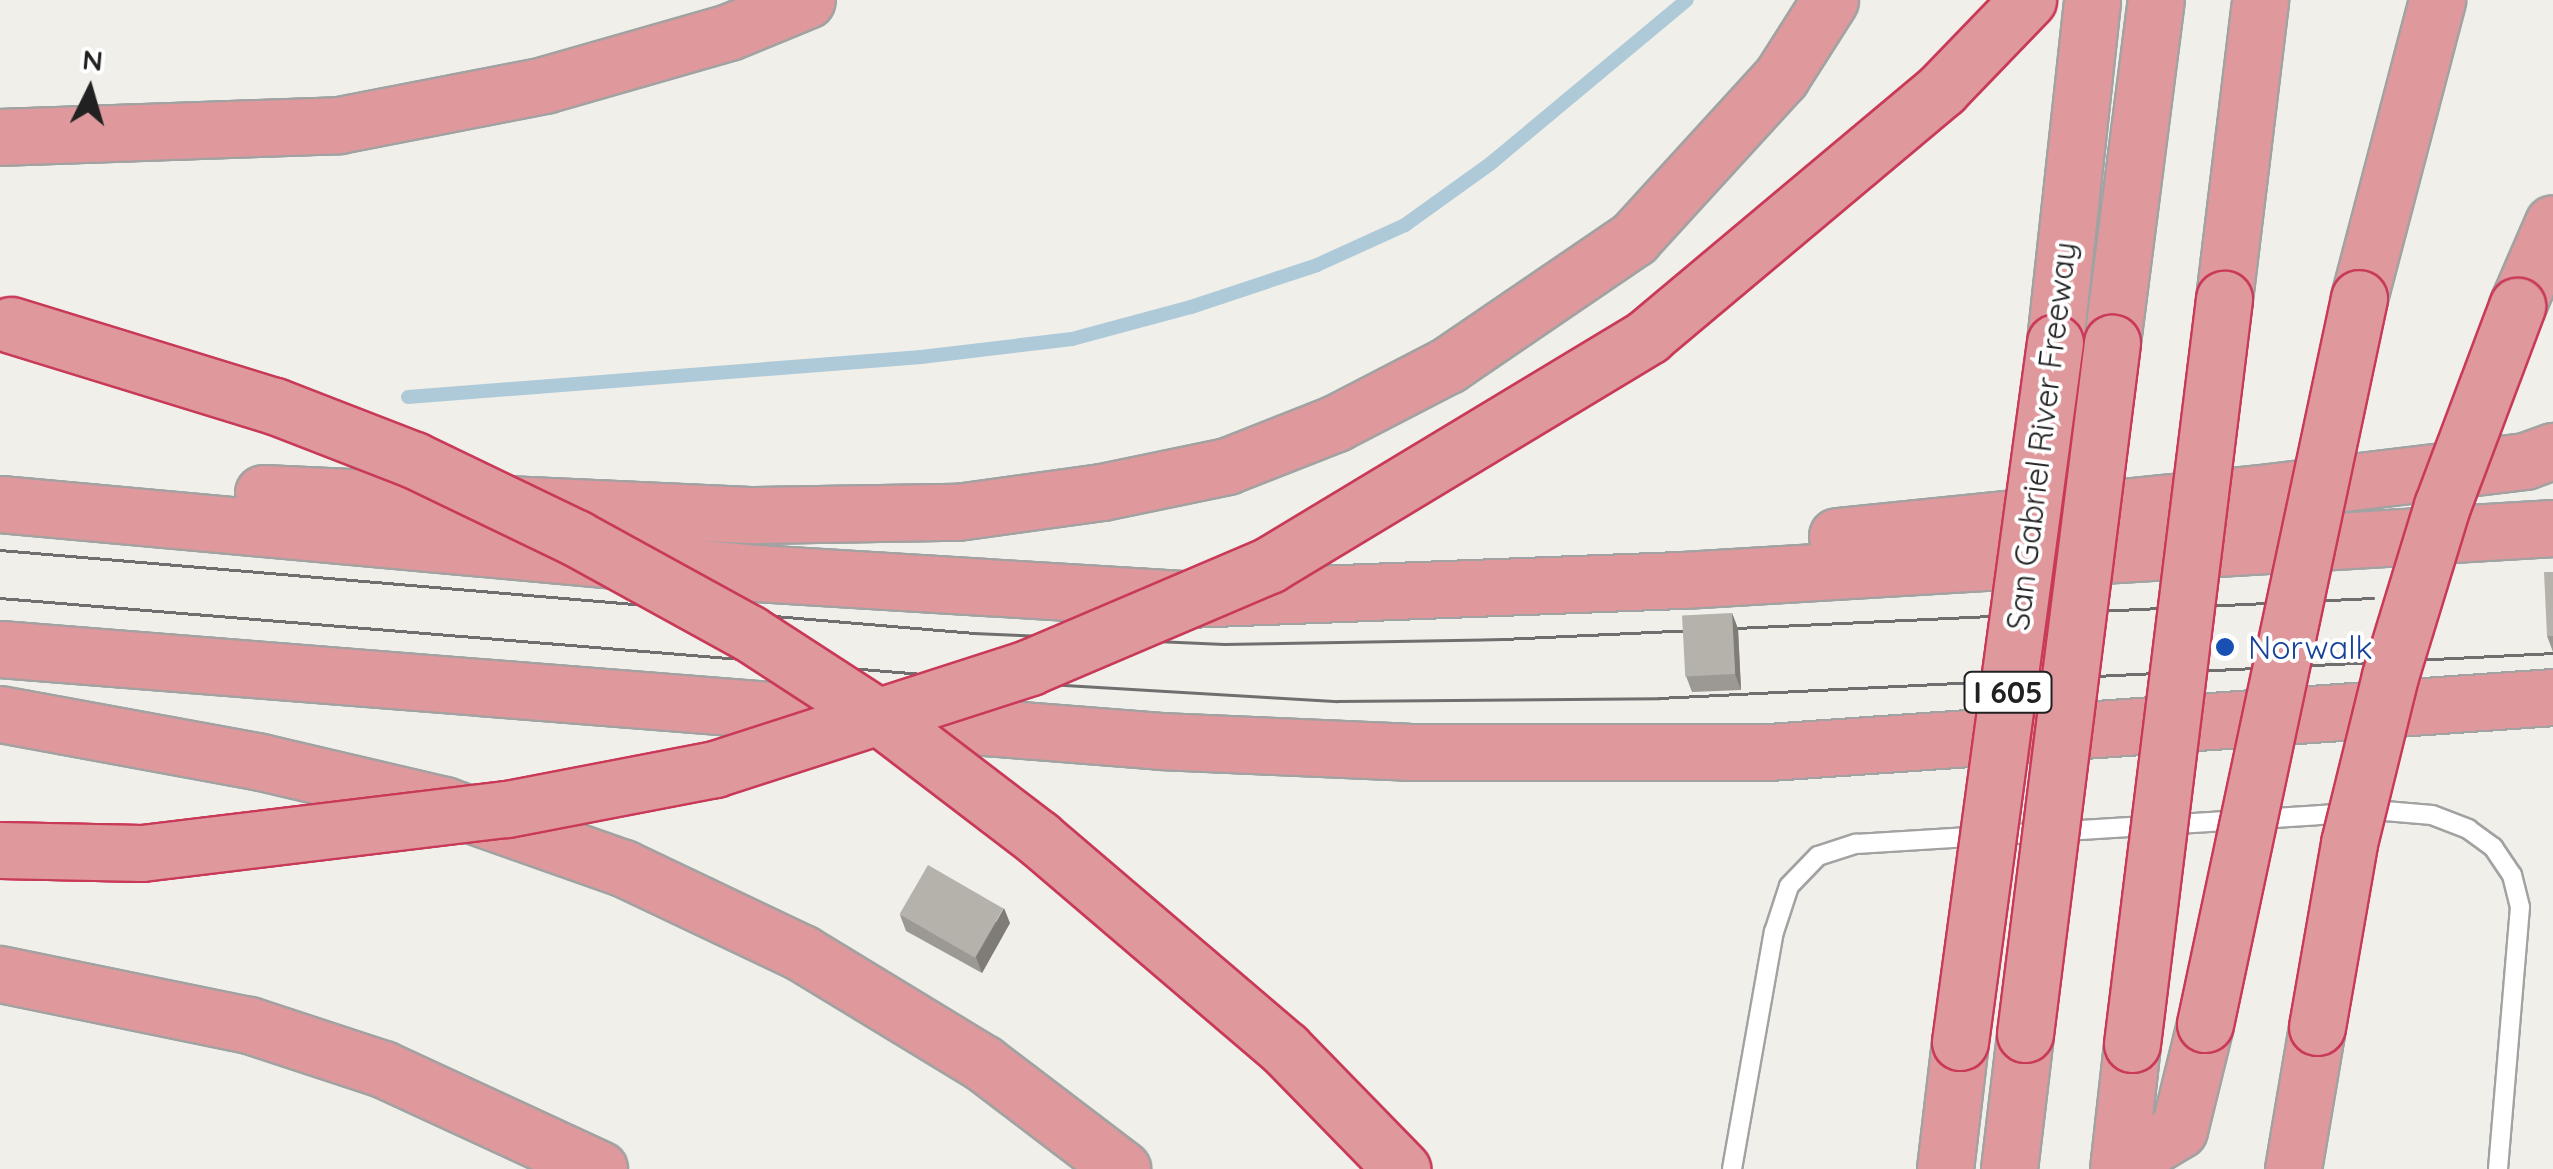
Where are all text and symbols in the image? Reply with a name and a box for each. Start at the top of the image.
north arrow [40,40,140,140]
text: N [81,41,104,78]
street label: San Gabriel River Freeway [1998,240,2084,632]
place label: Norwalk [2248,628,2373,666]
marker: Norwalk [2212,634,2238,660]
road number: I 605 [1963,667,2053,717]

